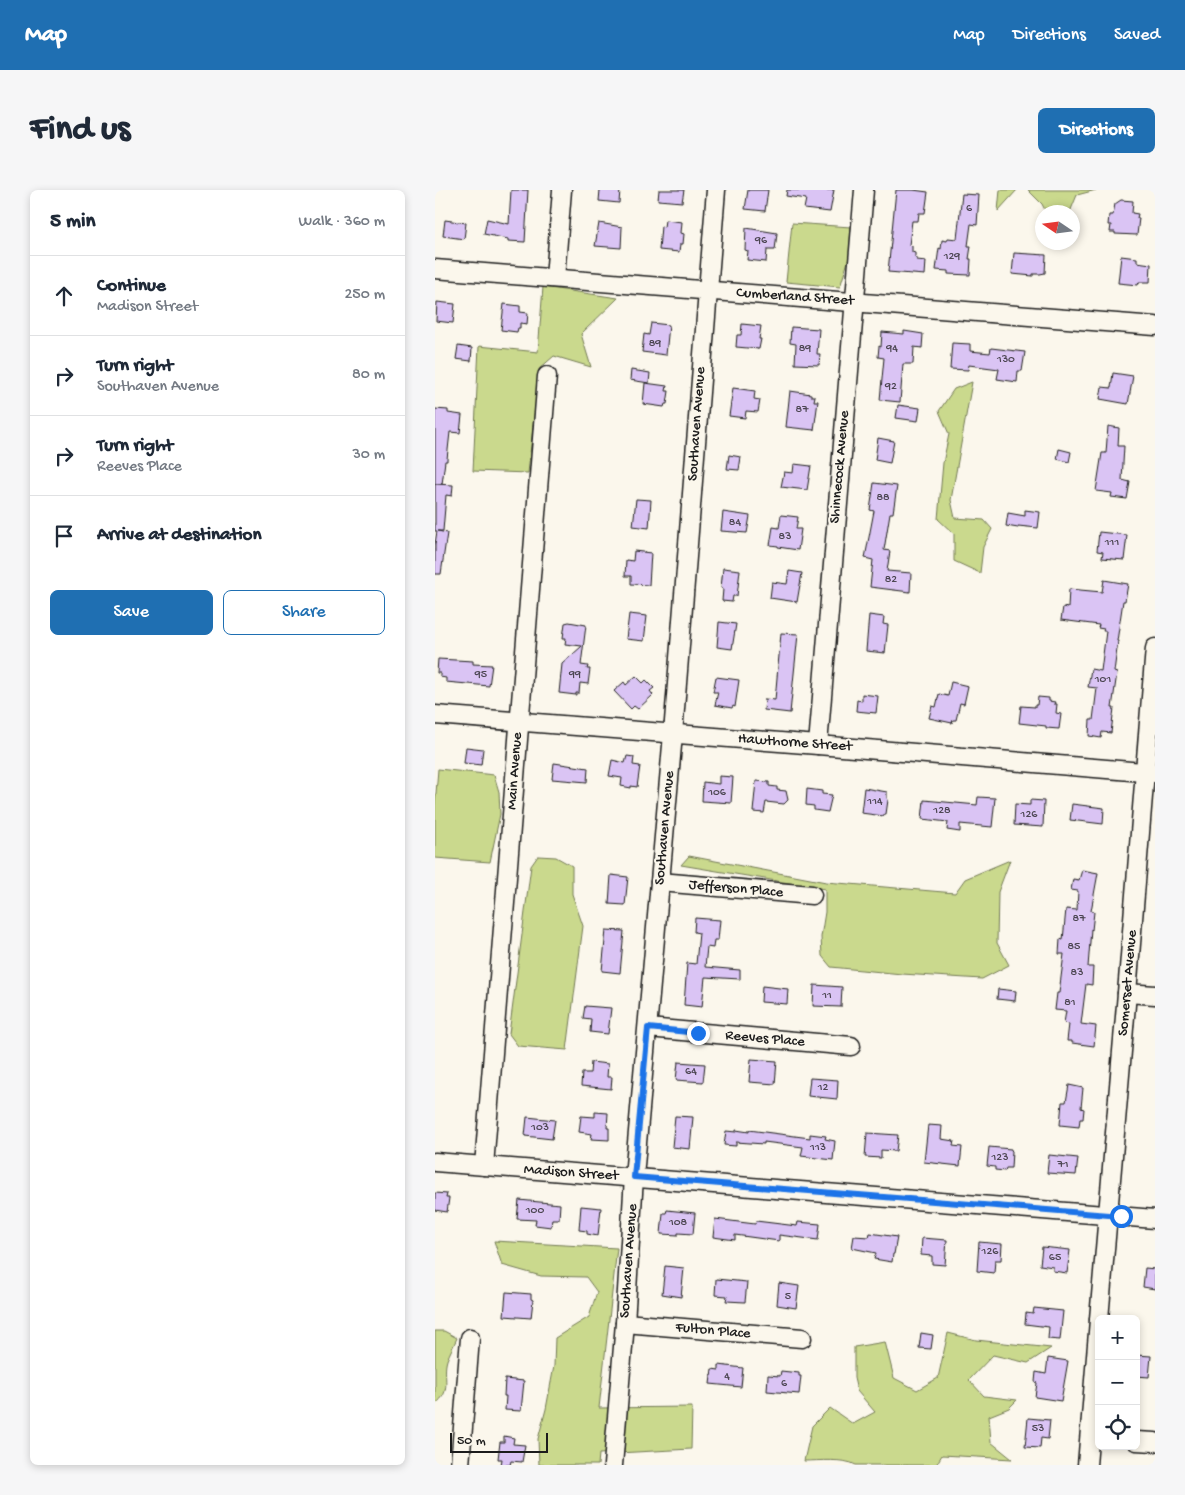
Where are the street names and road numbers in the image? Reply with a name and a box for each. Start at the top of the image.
street label: Cumberland Street [736,284,856,310]
street label: Southaven Avenue [684,366,710,482]
street label: Shinnecock Avenue [826,409,854,524]
street label: Hawthorne Street [737,730,854,756]
street label: Main Avenue [503,731,527,810]
street label: Southaven Avenue [651,770,679,886]
street label: Jefferson Place [688,876,784,902]
street label: Somerset Avenue [1114,929,1142,1037]
street label: Reeves Place [725,1027,806,1051]
street label: Madison Street [523,1161,621,1185]
street label: Southaven Avenue [616,1203,642,1319]
street label: Fulton Place [674,1319,752,1343]

